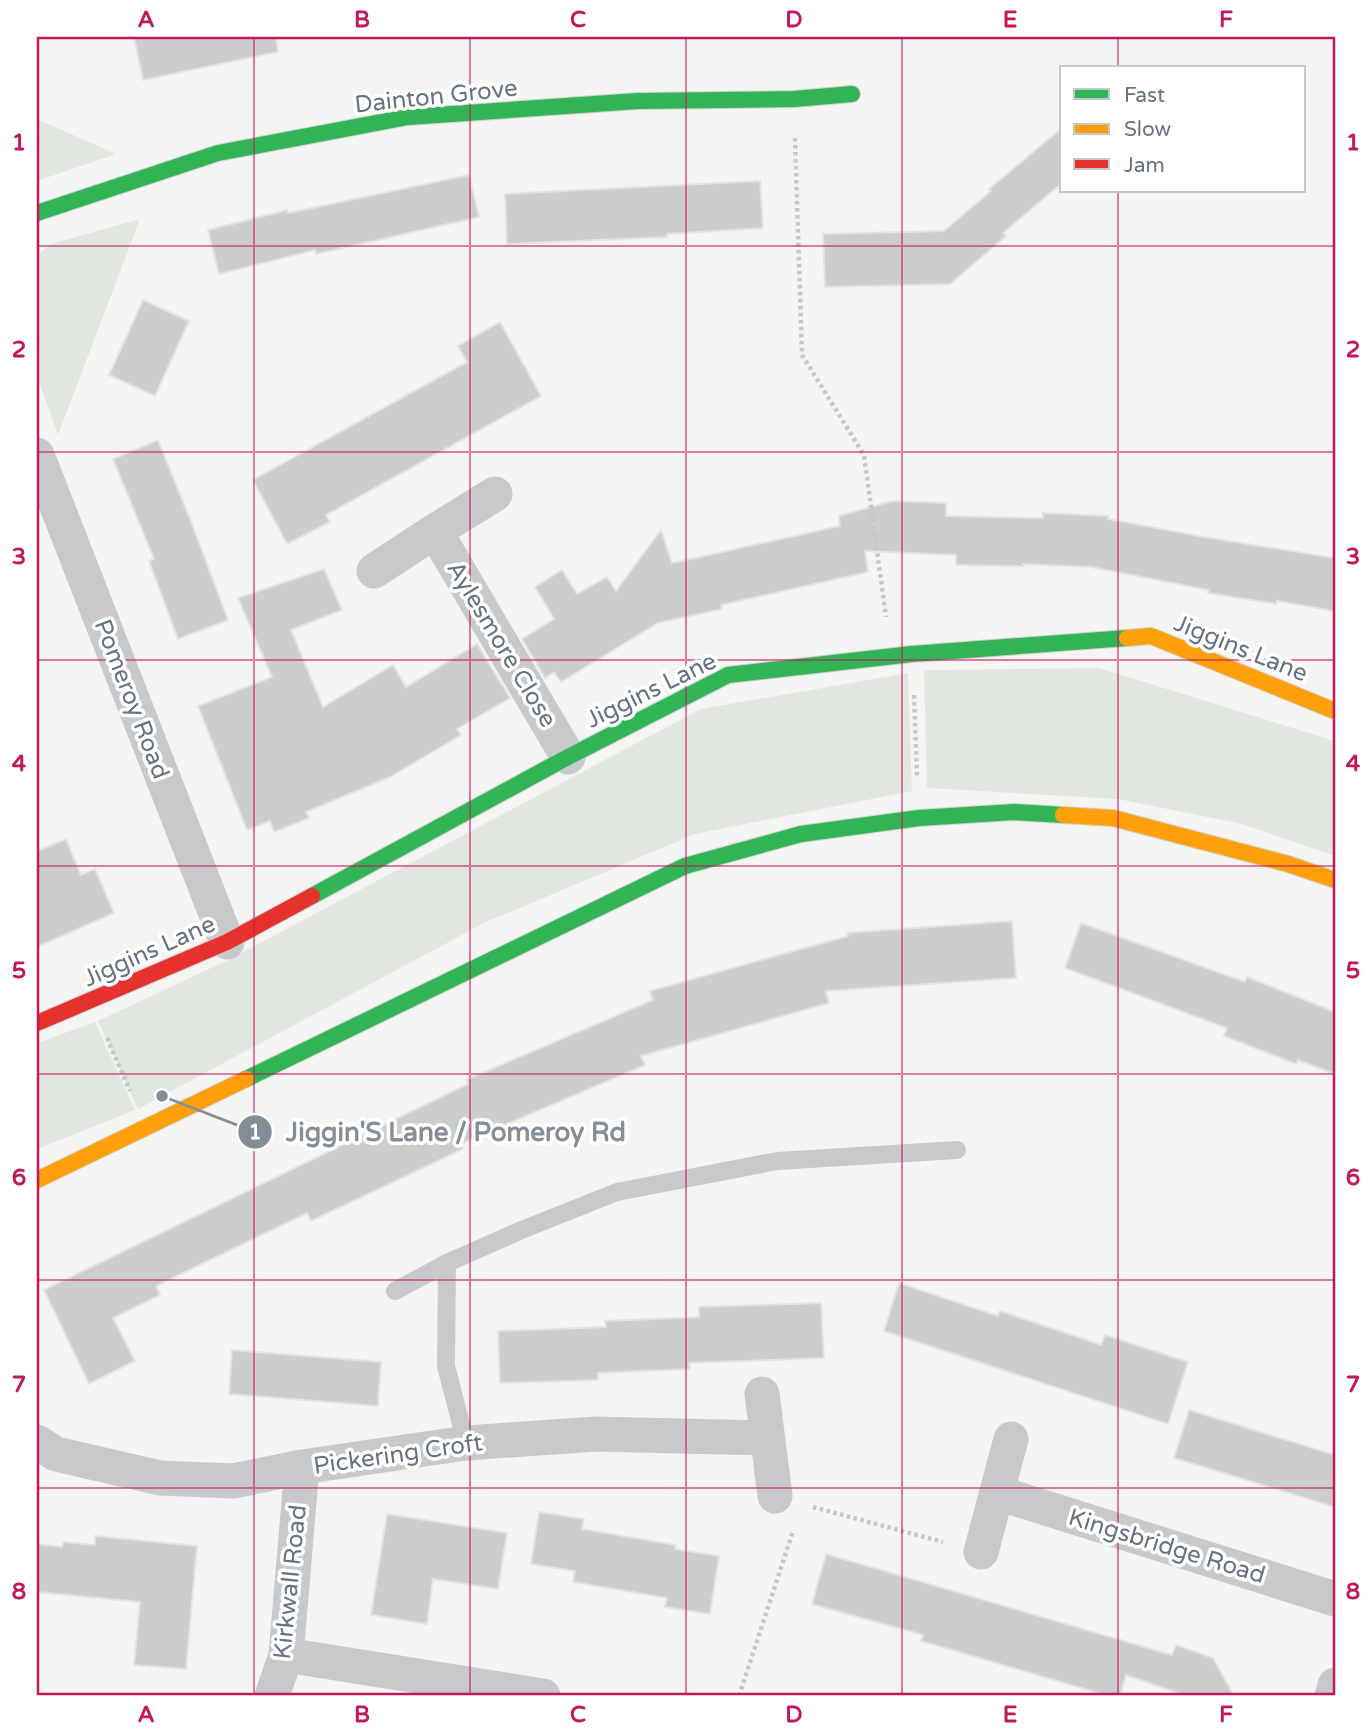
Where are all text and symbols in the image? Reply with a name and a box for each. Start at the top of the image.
text: A [137,6,155,34]
text: B [354,6,370,34]
text: C [570,6,586,34]
text: D [785,6,803,34]
text: E [1003,6,1017,34]
text: F [1219,6,1233,34]
legend [1060,66,1306,192]
street label: Dainton Grove [353,74,519,119]
text: Fast [1124,83,1165,108]
text: Slow [1124,117,1172,142]
text: 1 [12,129,26,157]
text: 1 [1346,129,1360,157]
text: Jam [1124,153,1165,178]
text: 2 [12,336,26,364]
text: 2 [1346,336,1360,364]
text: 3 [12,543,26,571]
text: 3 [1346,543,1360,571]
street label: Aylesmore Close [441,556,563,733]
street label: Jiggins Lane [1170,609,1312,688]
street label: Pomeroy Road [88,615,175,783]
street label: Jiggins Lane [581,646,721,734]
text: 4 [12,750,27,778]
text: 4 [1346,750,1361,778]
street label: Jiggins Lane [79,909,220,993]
text: 5 [12,957,26,985]
text: 5 [1346,957,1360,985]
callout: Jiggin'S Lane / Pomeroy Rd [237,1108,640,1155]
text: Jiggin'S Lane / Pomeroy Rd [285,1117,626,1148]
text: 1 [248,1120,262,1145]
text: 6 [12,1164,26,1192]
text: 6 [1346,1164,1360,1192]
text: 7 [12,1371,26,1399]
text: 7 [1346,1371,1360,1399]
street label: Pickering Croft [312,1428,484,1481]
street label: Kirkwall Road [268,1503,313,1661]
street label: Kingsbridge Road [1065,1503,1269,1590]
text: 8 [12,1578,26,1606]
text: 8 [1346,1578,1360,1606]
text: A [137,1701,155,1729]
text: B [354,1701,370,1729]
text: C [570,1701,586,1729]
text: D [785,1701,803,1729]
text: E [1003,1701,1017,1729]
text: F [1219,1701,1233,1729]

